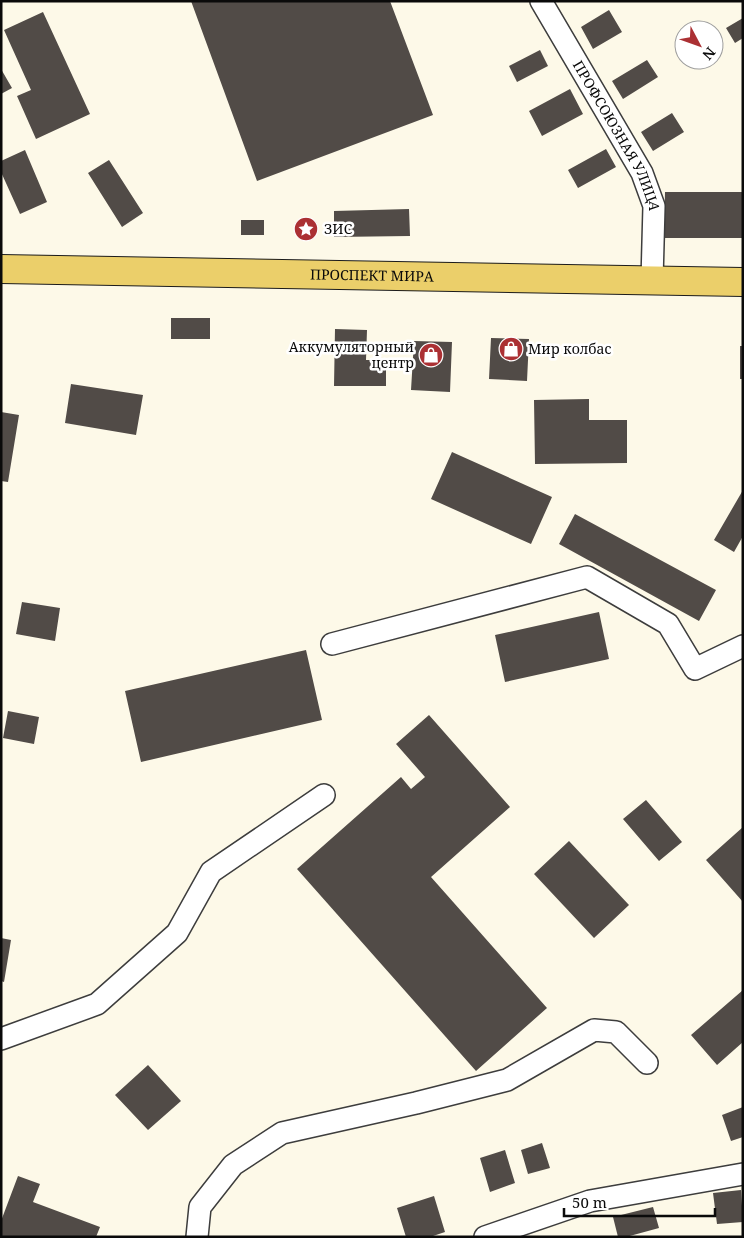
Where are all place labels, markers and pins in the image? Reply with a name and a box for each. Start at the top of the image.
place icon: ЗИС [293,216,319,242]
place label: ЗИС [324,219,353,238]
shop icon: Мир колбас [498,336,524,362]
place label: Аккумуляторный центр [289,337,414,372]
place label: Мир колбас [528,339,611,358]
shop icon: Аккумуляторный центр [418,342,444,368]

